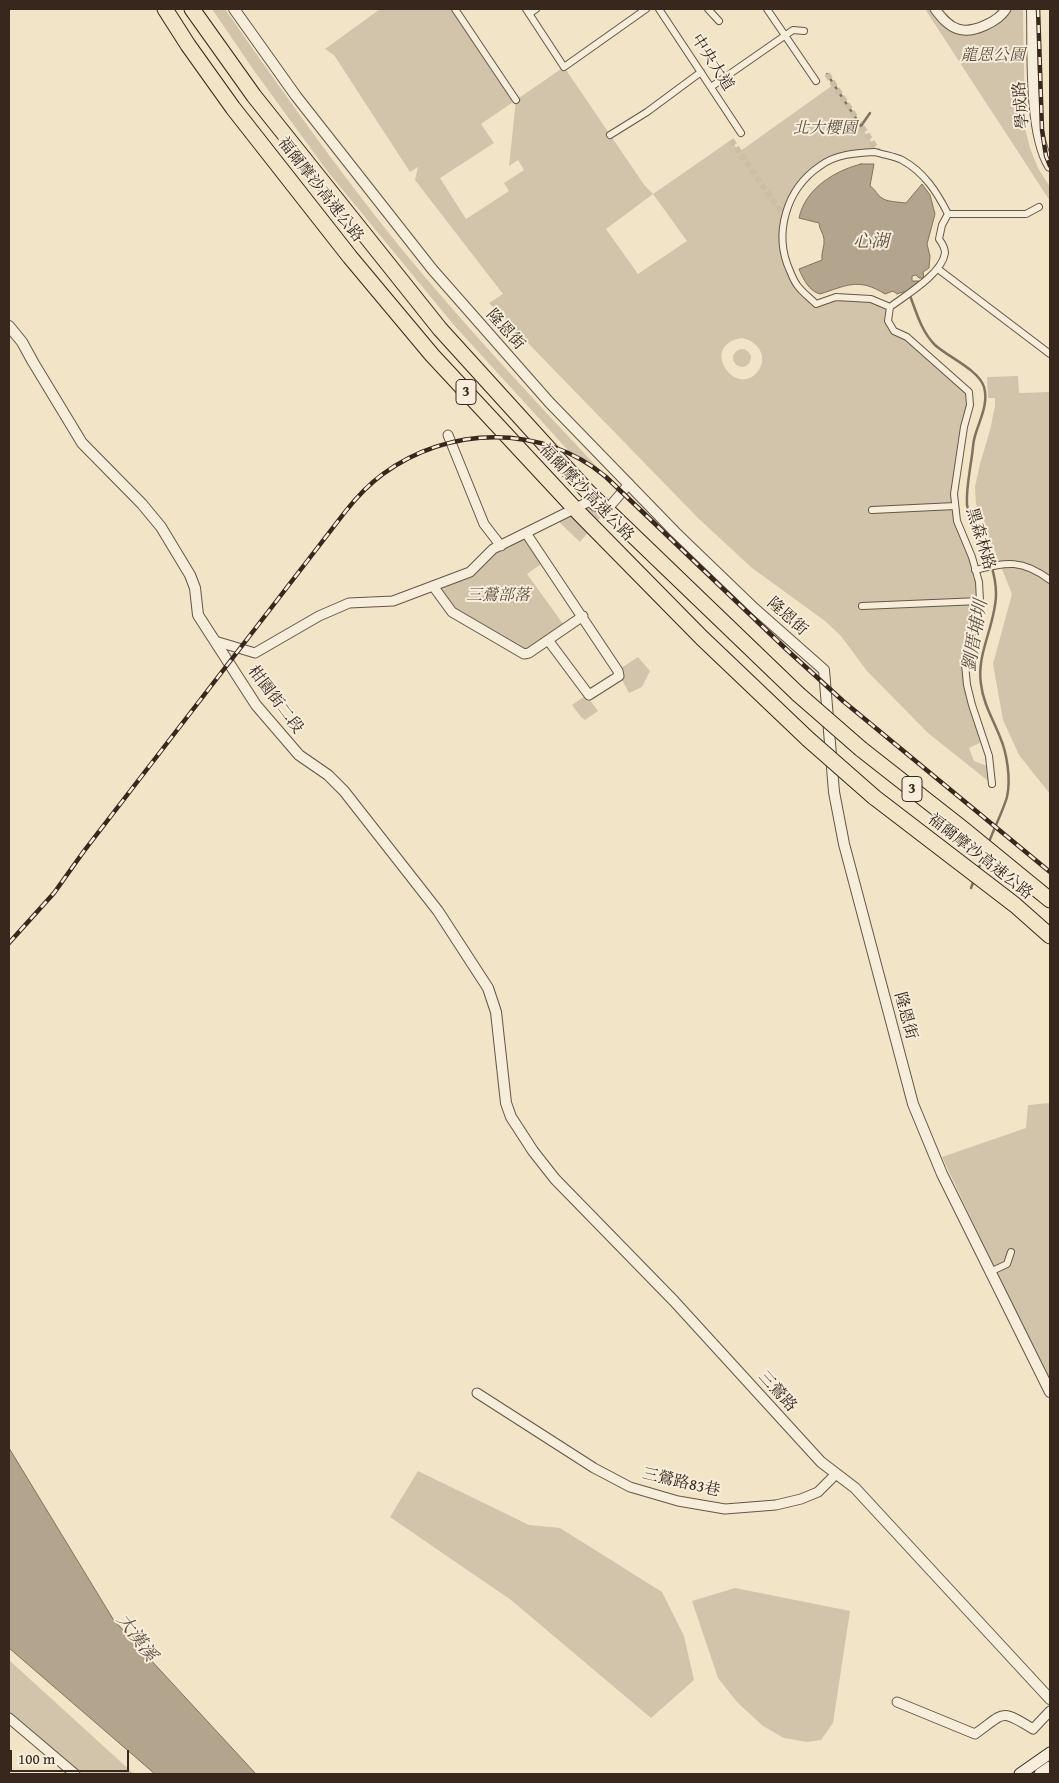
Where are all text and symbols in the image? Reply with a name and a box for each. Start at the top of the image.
street label: 中央大道 [687,31,737,95]
park label: 龍恩公園 [961,46,1025,66]
street label: 學成路 [1010,80,1034,130]
park label: 北大櫻園 [793,119,857,139]
street label: 福爾摩沙高速公路 [273,134,367,246]
water label: 心湖 [853,231,889,253]
street label: 隆恩街 [482,306,528,354]
road number: 3 [456,380,476,404]
street label: 福爾摩沙高速公路 [535,440,637,546]
street label: 黑森林路 [961,506,999,572]
park label: 三鶯部落 [466,586,530,606]
street label: 隆恩街 [763,594,811,640]
water label: 劉厝埔圳 [959,599,993,673]
street label: 柑園街二段 [243,662,307,738]
road number: 3 [902,776,922,802]
street label: 福爾摩沙高速公路 [924,810,1036,904]
street label: 隆恩街 [890,990,920,1042]
street label: 三鶯路 [754,1368,800,1416]
street label: 三鶯路83巷 [640,1465,722,1501]
water label: 大漢溪 [111,1610,161,1666]
scale bar [12,1740,131,1772]
text: 100 m [18,1748,55,1769]

